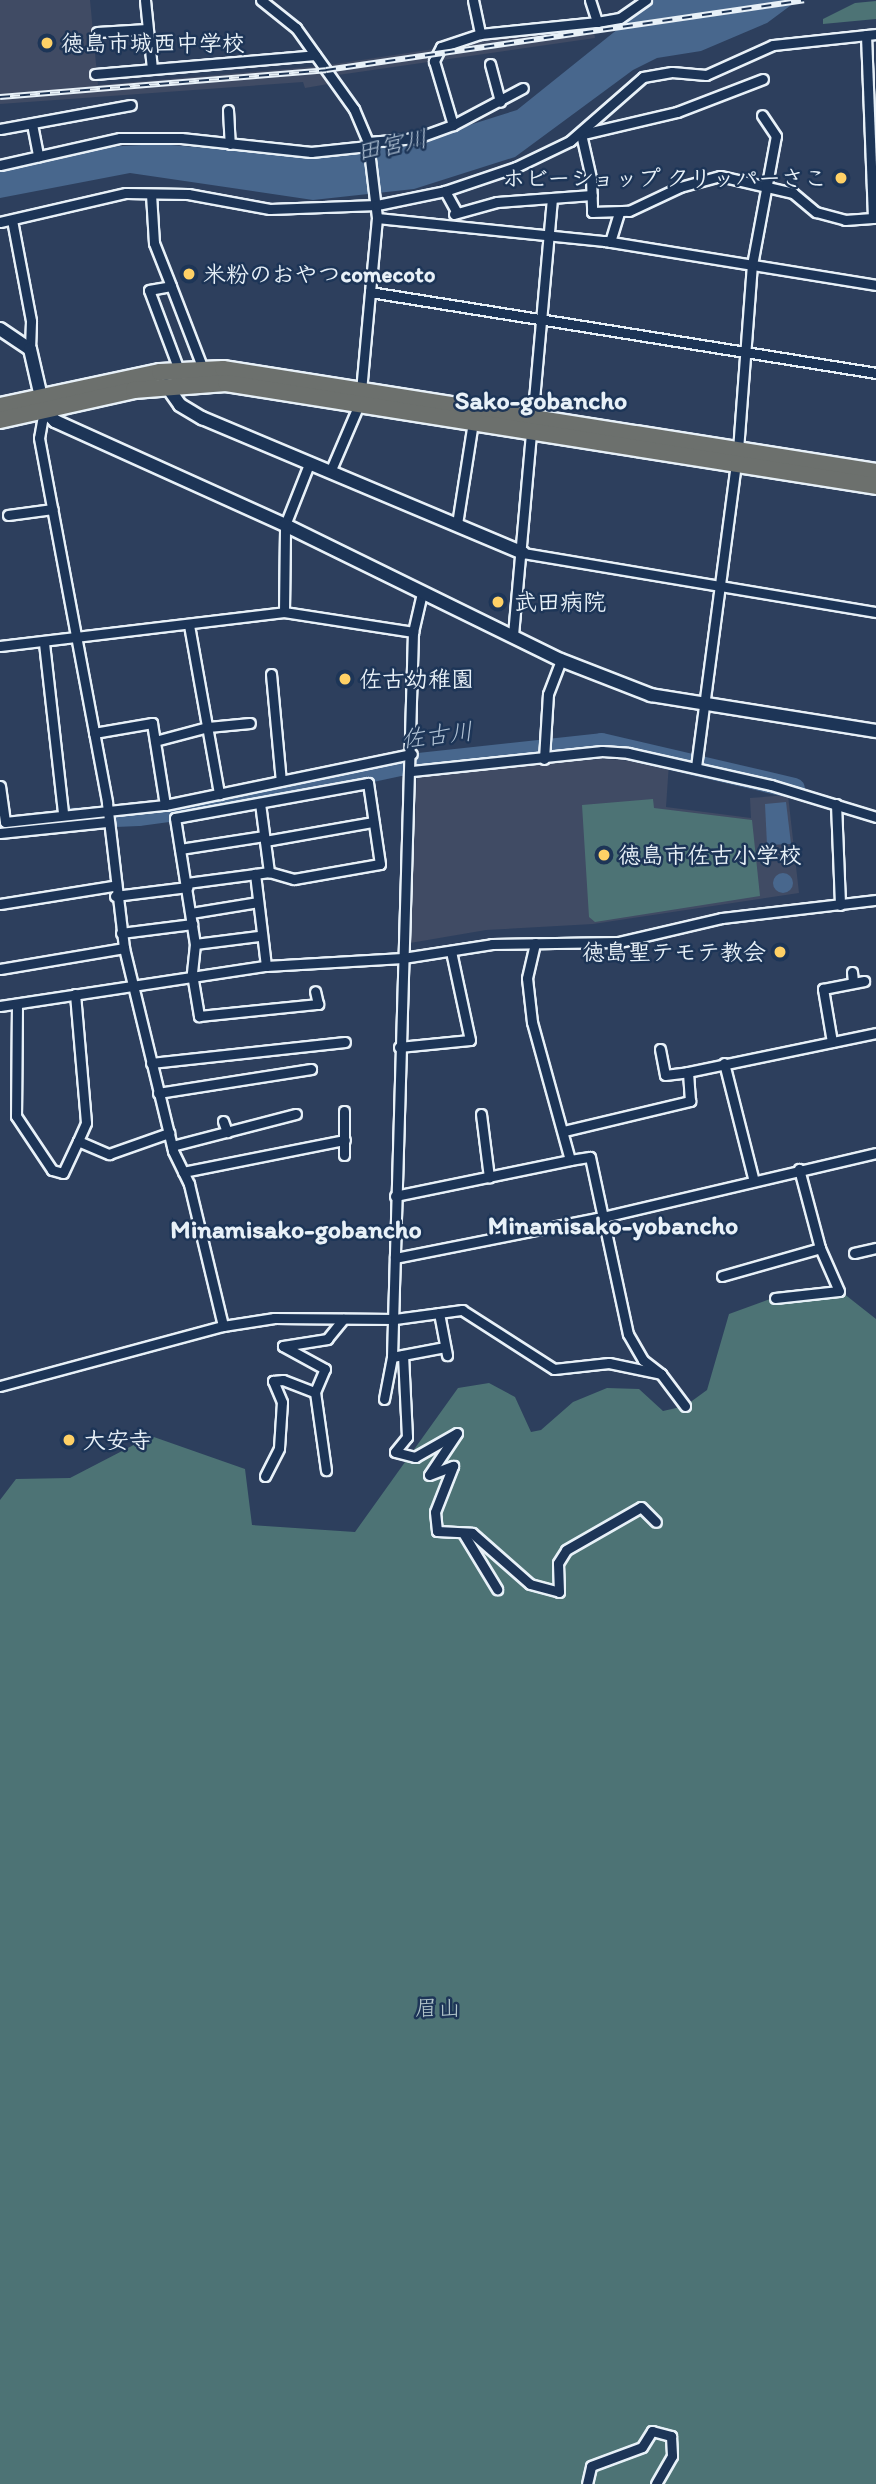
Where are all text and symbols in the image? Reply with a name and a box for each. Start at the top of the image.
place label: 徳島市城西中学校 [61,29,245,57]
marker: 徳島市城西中学校 [39,35,55,51]
water label: 田宮川 [354,123,430,167]
place label: ホビーショップ クリッパーさこ [501,164,827,192]
marker: ホビーショップ クリッパーさこ [833,170,849,186]
place label: 米粉のおやつcomecoto [203,260,436,288]
marker: 米粉のおやつcomecoto [181,266,197,282]
district label: Sako-gobancho [455,385,627,417]
place label: 武田病院 [514,588,606,616]
marker: 武田病院 [488,592,508,612]
place label: 佐古幼稚園 [359,665,474,693]
marker: 佐古幼稚園 [337,671,353,687]
water label: 佐古川 [400,716,474,754]
place label: 徳島市佐古小学校 [618,841,802,869]
marker: 徳島市佐古小学校 [596,847,612,863]
place label: 徳島聖テモテ教会 [582,938,766,966]
marker: 徳島聖テモテ教会 [772,944,788,960]
district label: Minamisako-yobancho [488,1210,738,1242]
district label: Minamisako-gobancho [170,1214,422,1246]
place label: 大安寺 [83,1426,152,1454]
marker: 大安寺 [61,1432,77,1448]
park label: 眉山 [415,1994,461,2022]

